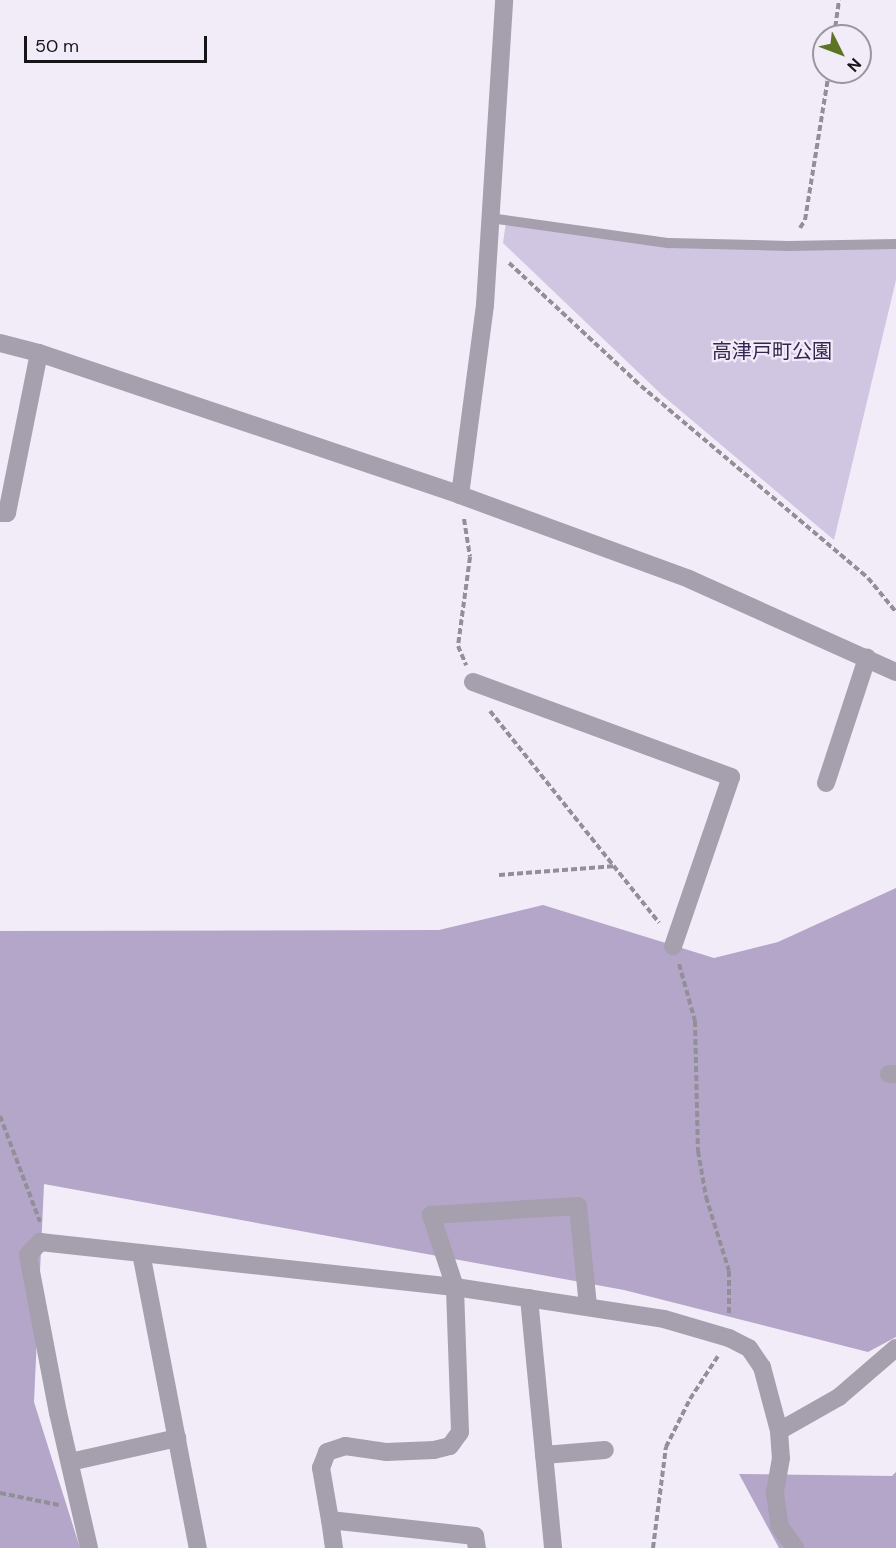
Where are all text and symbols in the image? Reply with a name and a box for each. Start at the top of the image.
scale bar [27,24,210,62]
north arrow [812,24,872,84]
text: 50 m [35,34,79,58]
text: N [843,54,866,76]
park label: 高津戸町公園 [712,339,832,363]

